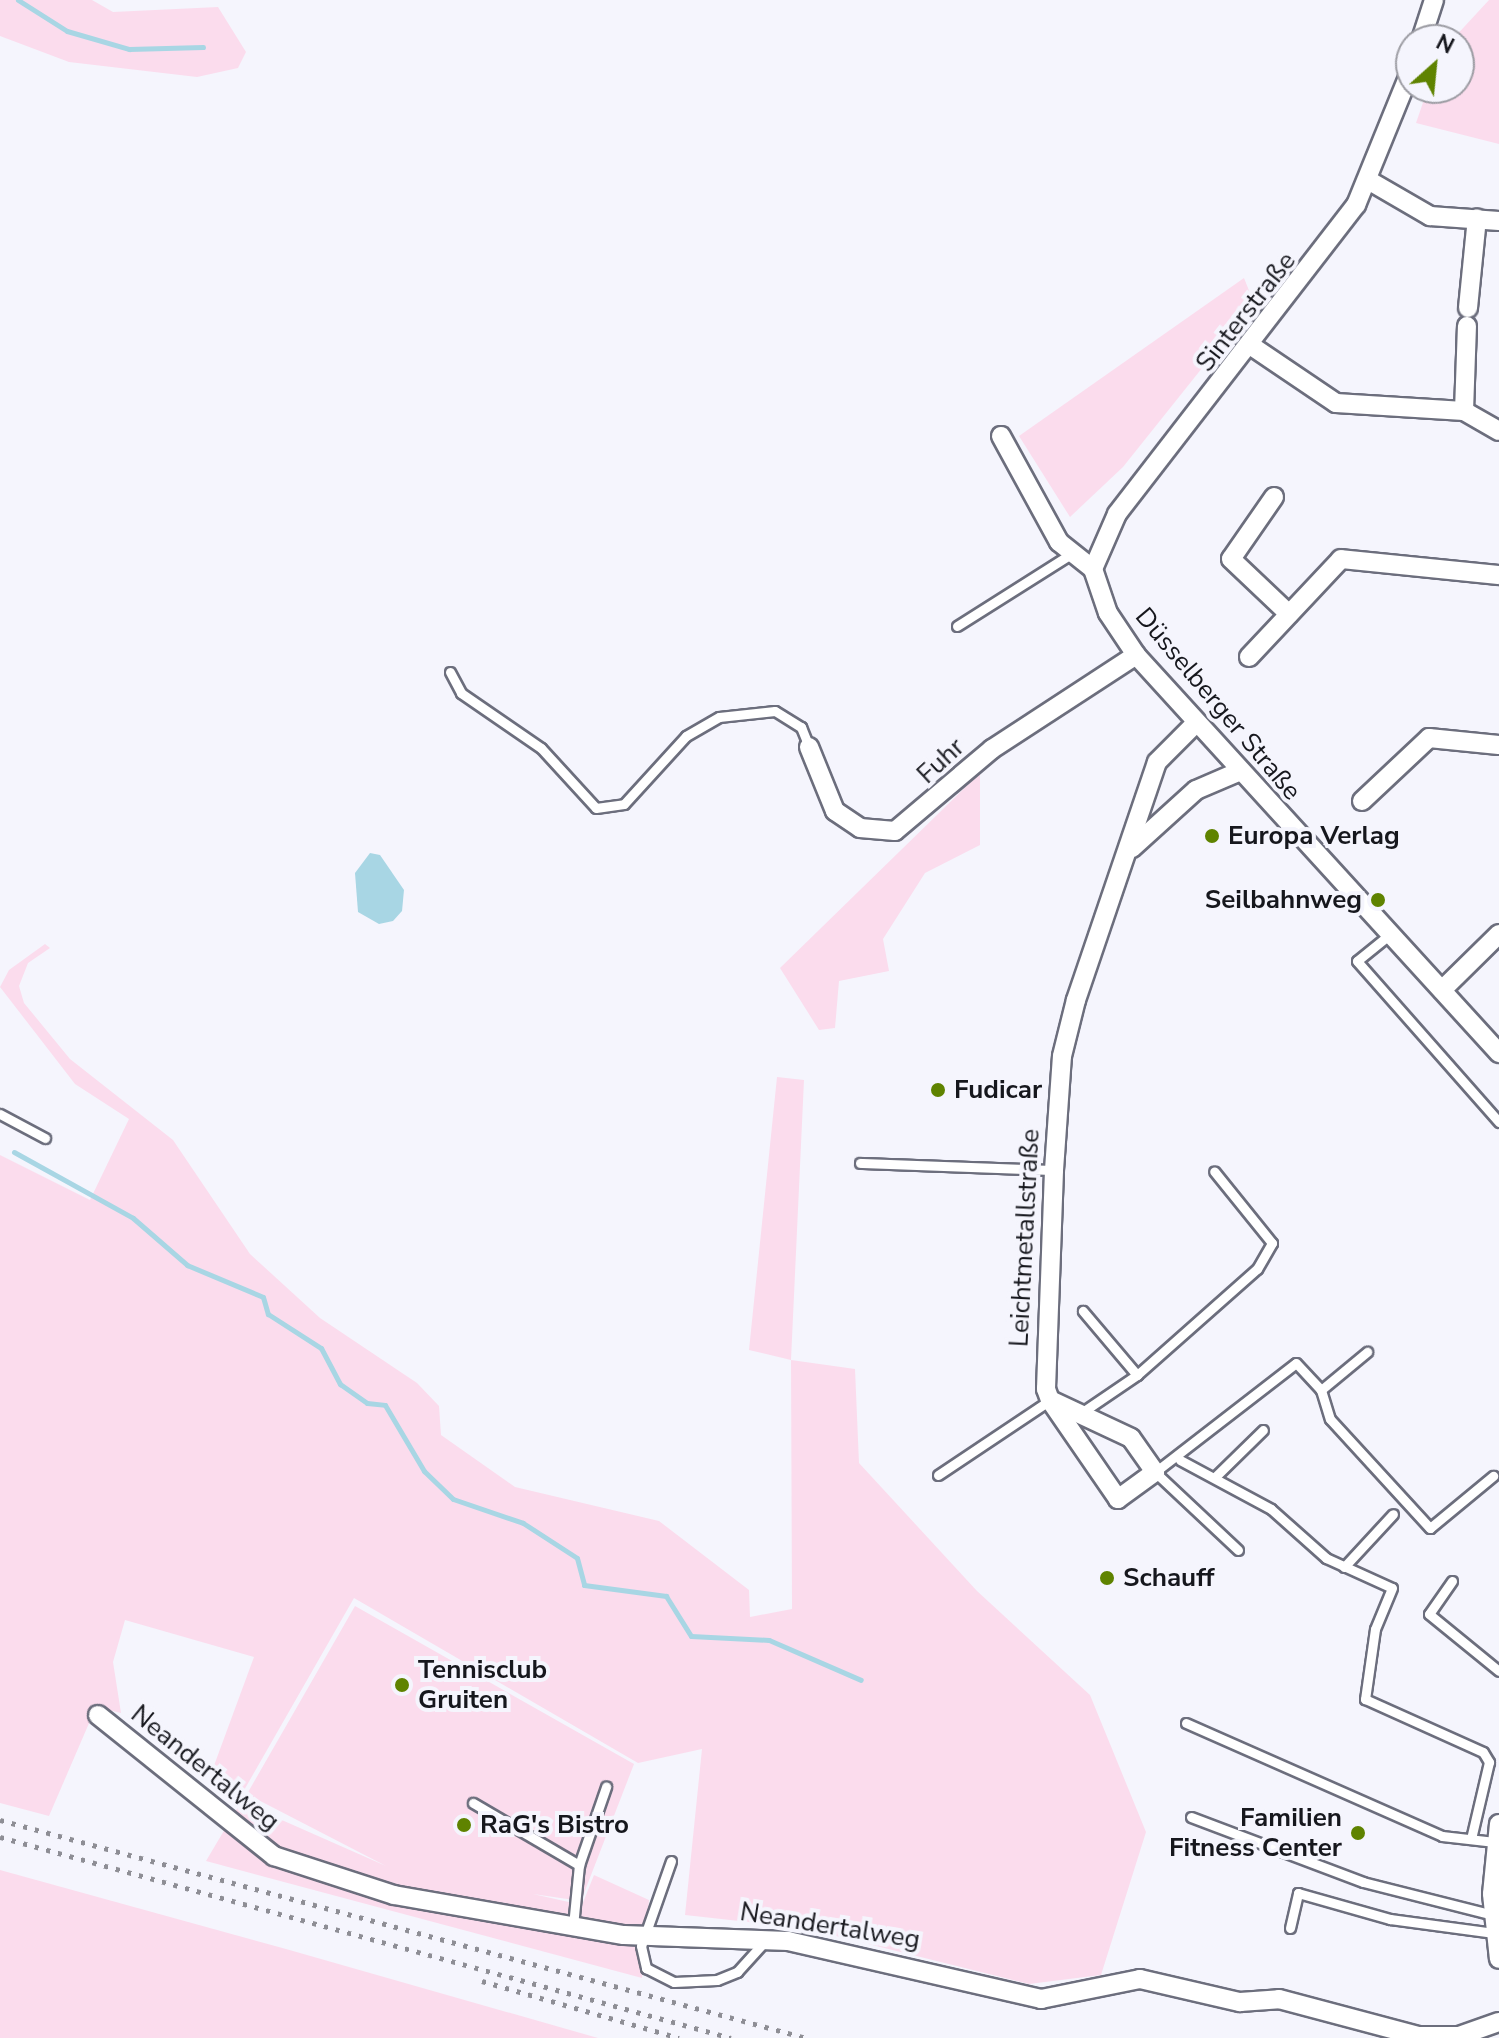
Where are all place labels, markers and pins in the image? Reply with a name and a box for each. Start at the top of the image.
place label: Europa Verlag [1228,820,1400,852]
marker: Europa Verlag [1203,827,1221,845]
place label: Seilbahnweg [1205,884,1362,916]
marker: Seilbahnweg [1369,891,1387,909]
place label: Fudicar [954,1074,1042,1106]
marker: Fudicar [929,1081,947,1099]
place label: Schauff [1123,1562,1214,1594]
marker: Schauff [1098,1569,1116,1587]
place label: Tennisclub Gruiten [418,1654,547,1716]
marker: Tennisclub Gruiten [393,1676,411,1694]
place label: Familien Fitness Center [1169,1802,1342,1864]
place label: RaG's Bistro [480,1809,629,1841]
marker: RaG's Bistro [455,1816,473,1834]
marker: Familien Fitness Center [1349,1824,1367,1842]

